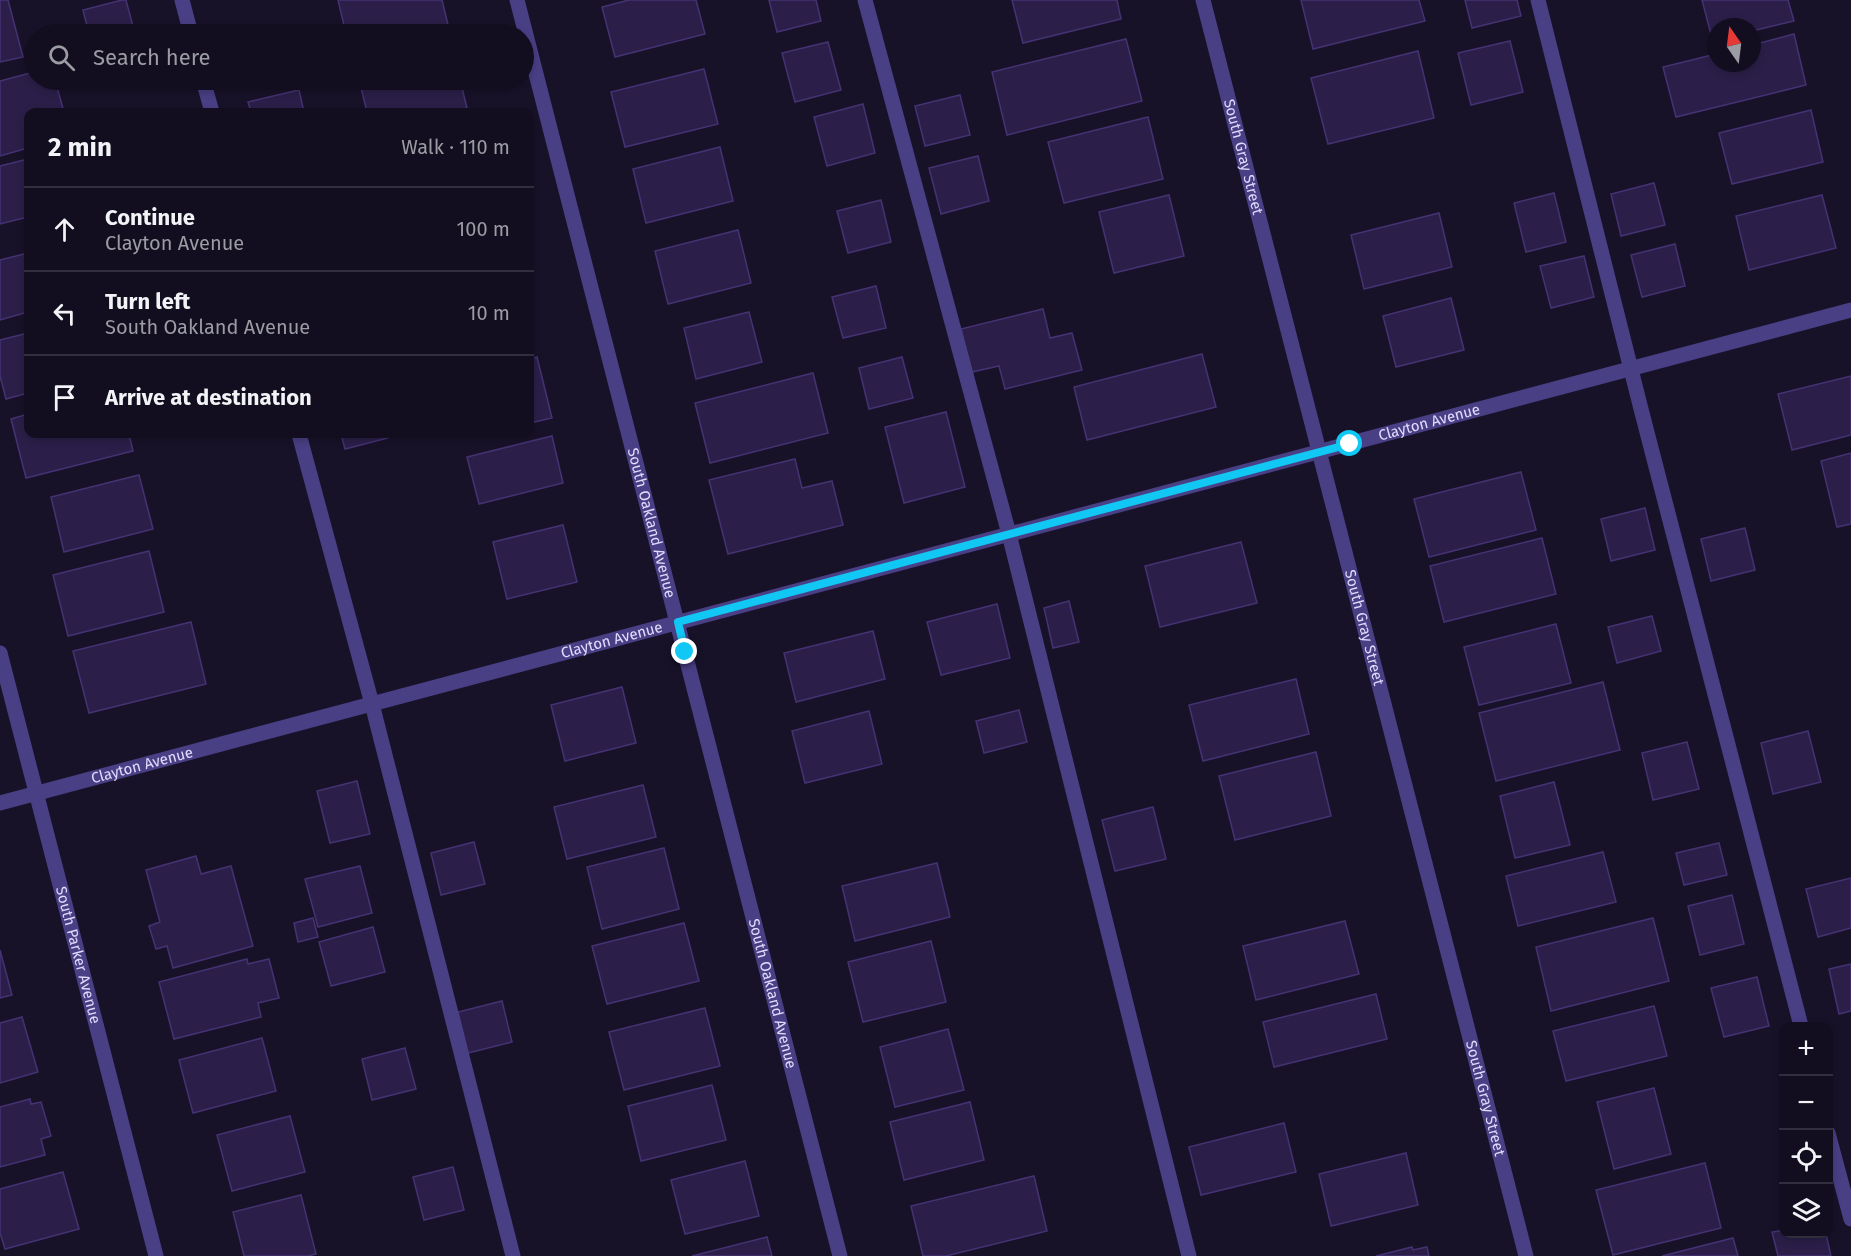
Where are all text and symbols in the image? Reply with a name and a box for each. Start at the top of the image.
north arrow [1707,18,1761,72]
search box [24,24,534,90]
icon: search [45,41,78,74]
text: Search here [93,44,211,71]
street label: South Gray Street [1220,97,1267,217]
text: 2 min [48,132,112,163]
text: Walk · 110 m [401,135,510,159]
text: Continue [105,204,195,231]
icon: ahead [48,213,81,246]
text: 100 m [457,217,510,241]
text: Clayton Avenue [105,231,244,255]
text: Turn left [105,288,190,315]
icon: left [48,297,81,330]
text: 10 m [468,301,510,325]
text: South Oakland Avenue [105,315,310,339]
icon: arrive [48,381,81,414]
text: Arrive at destination [105,384,312,411]
street label: Clayton Avenue [1376,400,1482,444]
route start [1336,430,1362,456]
street label: South Oakland Avenue [624,446,679,600]
street label: South Gray Street [1341,568,1388,688]
street label: Clayton Avenue [559,618,664,662]
route end [671,638,697,664]
street label: Clayton Avenue [89,743,195,787]
street label: South Parker Avenue [52,884,105,1026]
street label: South Oakland Avenue [745,917,800,1071]
map controls [1779,1022,1833,1238]
button: + [1779,1022,1833,1076]
street label: South Gray Street [1462,1039,1509,1159]
button: − [1779,1076,1833,1130]
button: locate [1779,1130,1833,1184]
button: layers [1779,1184,1833,1238]

